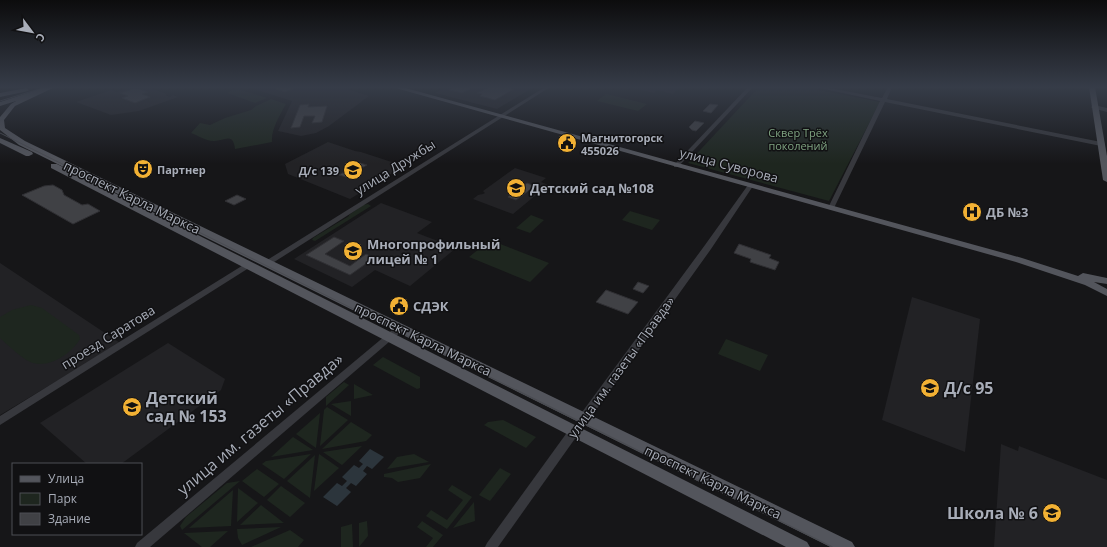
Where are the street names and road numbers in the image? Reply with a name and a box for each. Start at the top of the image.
street label: улица Дружбы [351,135,439,199]
street label: улица Суворова [678,143,780,187]
street label: проспект Карла Маркса [61,156,203,238]
street label: улица им. газеты «Правда» [563,292,679,442]
street label: проспект Карла Маркса [352,298,494,380]
street label: проезд Саратова [58,301,158,373]
street label: улица им. газеты «Правда» [172,348,348,500]
street label: проспект Карла Маркса [642,441,784,523]

